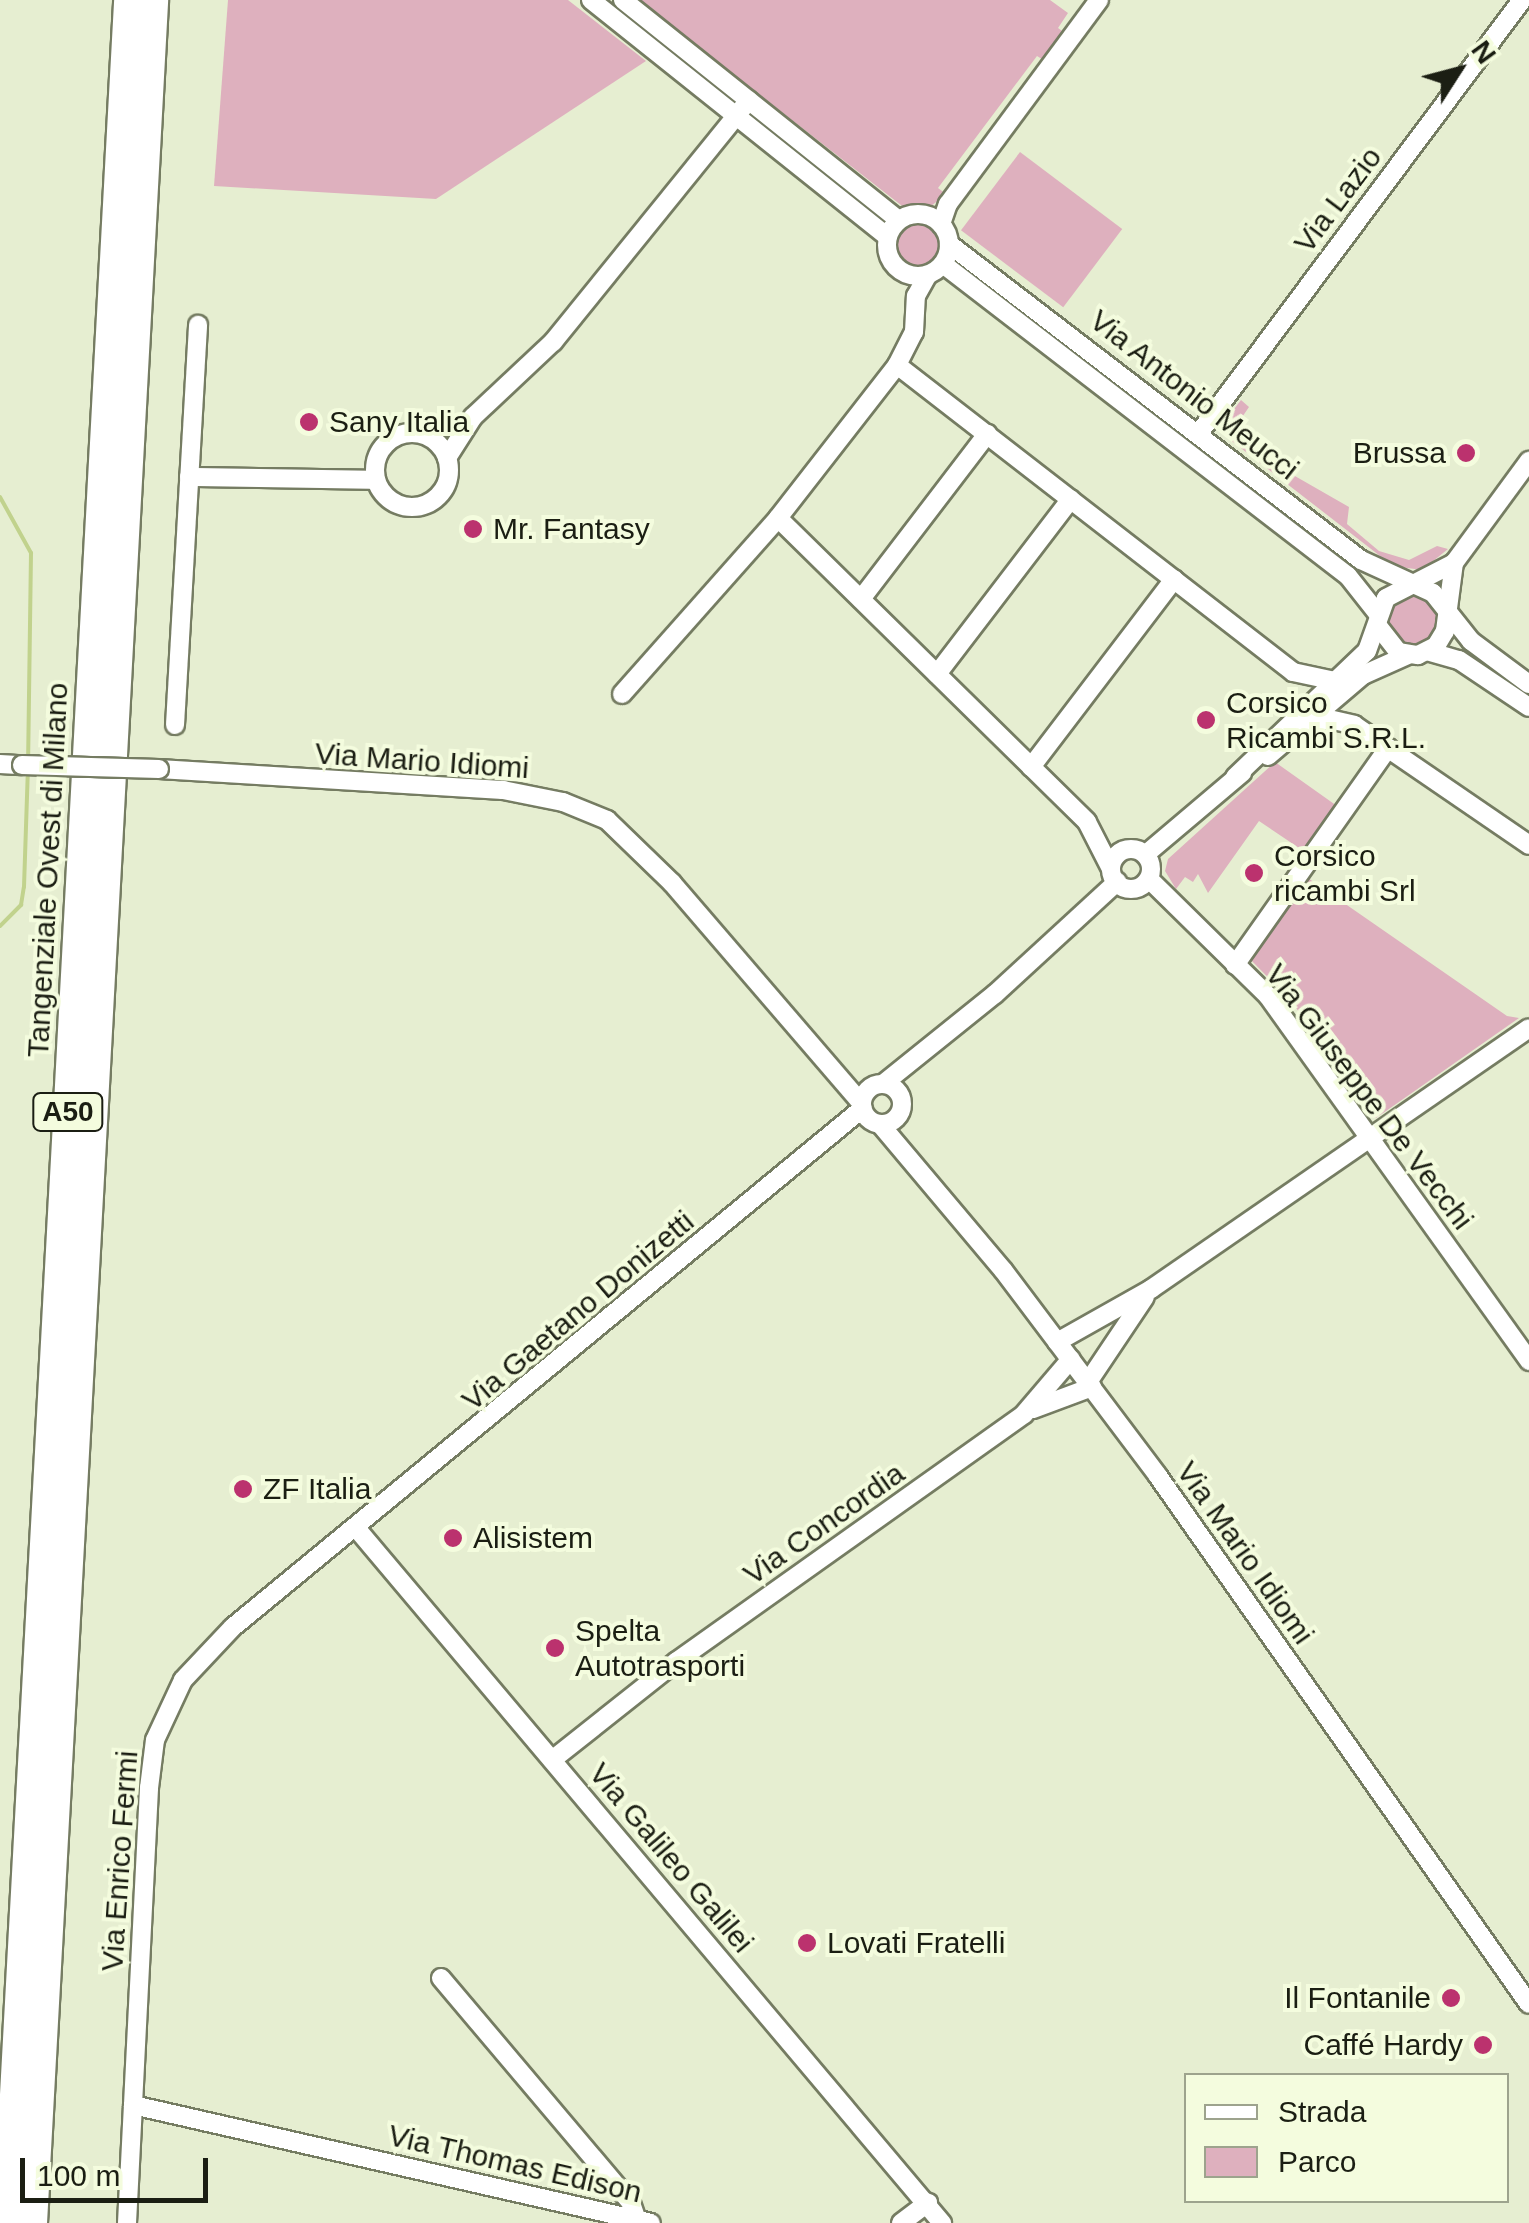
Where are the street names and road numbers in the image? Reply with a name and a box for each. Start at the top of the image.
street label: Via Lazio [1287,140,1389,260]
street label: Via Antonio Meucci [1082,302,1306,488]
street label: Tangenziale Ovest di Milano [20,682,76,1058]
street label: Via Mario Idiomi [314,736,530,786]
street label: Via Giuseppe De Vecchi [1257,957,1481,1237]
road number: A50 [30,1089,106,1135]
street label: Via Gaetano Donizetti [455,1204,701,1418]
street label: Via Concordia [737,1455,911,1593]
street label: Via Mario Idiomi [1169,1455,1321,1651]
street label: Via Enrico Fermi [94,1749,146,1973]
street label: Via Galileo Galilei [581,1756,761,1960]
street label: Via Thomas Edison [384,2117,646,2211]

